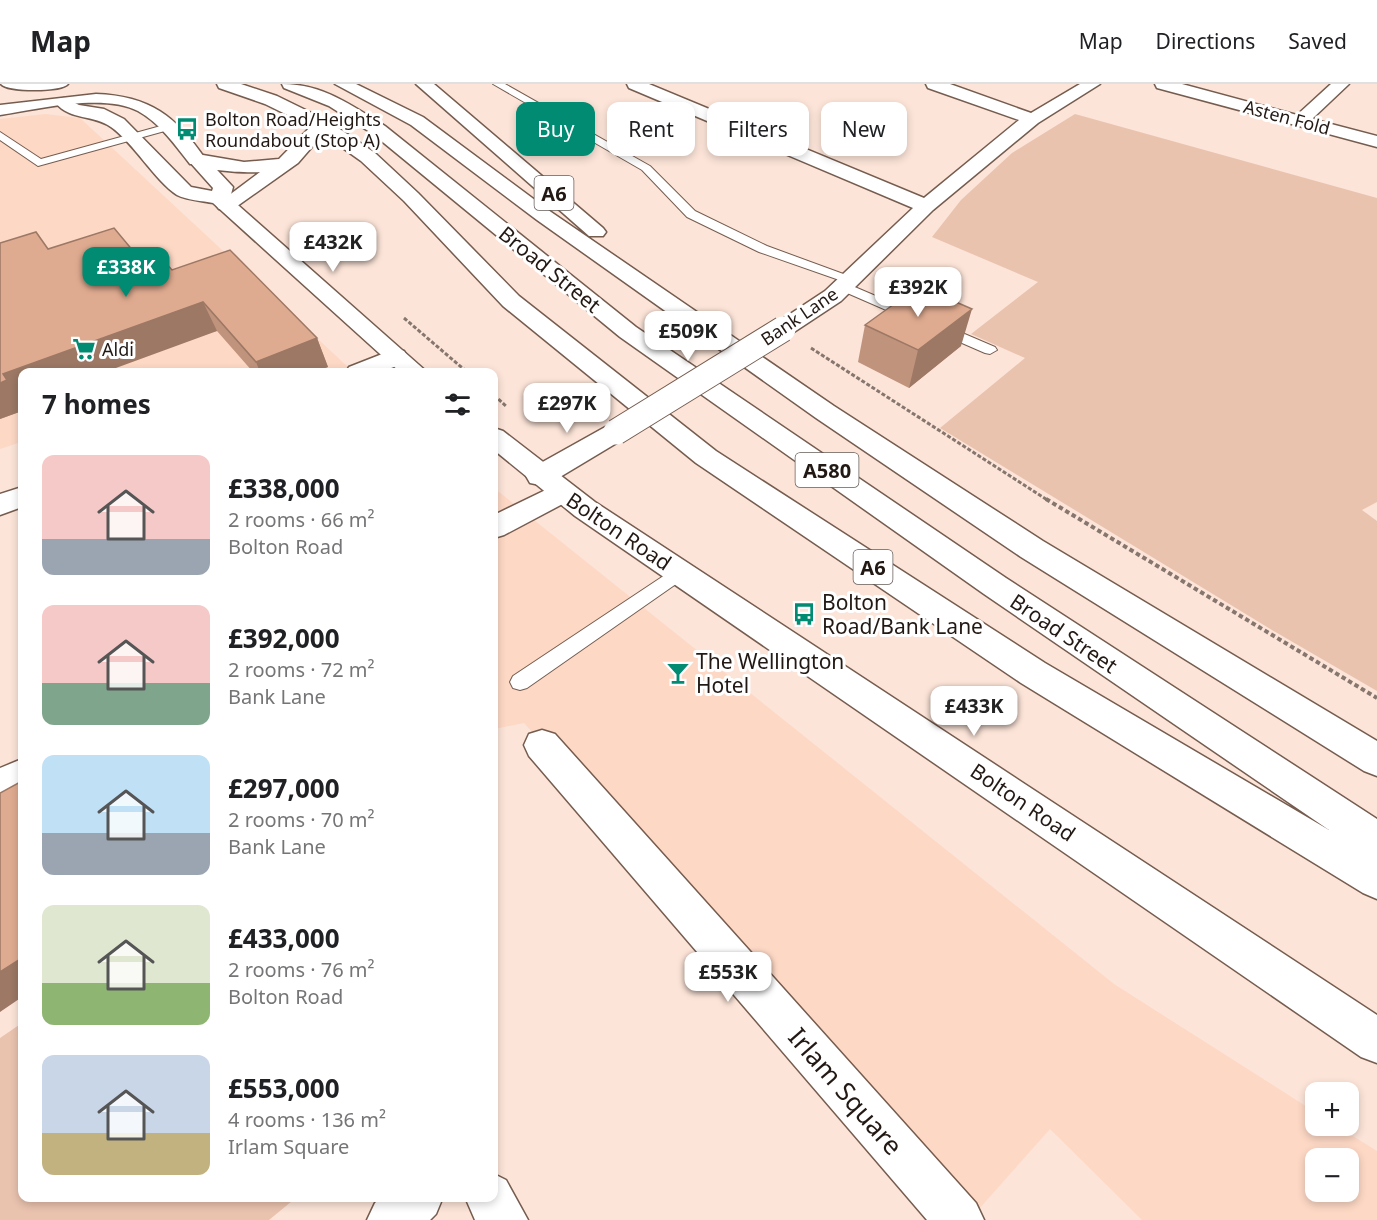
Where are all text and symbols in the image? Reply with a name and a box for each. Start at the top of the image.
text: Map [30,22,91,60]
text: Map [1079,27,1123,55]
text: Directions [1156,27,1255,55]
text: Saved [1288,27,1347,55]
street label: Asten Fold [1241,94,1333,140]
chip: Buy [516,102,595,156]
chip: Rent [607,102,695,156]
chip: Filters [707,102,809,156]
chip: New [821,102,907,156]
place label: Bolton Road/Heights Roundabout (Stop A) [205,107,381,152]
bus stop icon: Bolton Road/Heights Roundabout (Stop A) [174,116,200,142]
road number: A6 [534,176,574,210]
street label: Broad Street [493,219,607,319]
pin: £432K [291,222,375,273]
text: £432K [303,228,363,255]
pin: £338K [84,247,168,298]
text: £338K [96,253,156,280]
pin: £392K [876,267,960,318]
text: £392K [888,273,948,300]
street label: Bank Lane [756,281,842,351]
pin: £509K [646,311,730,362]
text: £509K [658,317,718,344]
supermarket icon: Aldi [71,336,97,362]
place label: Aldi [102,337,134,361]
pin: £297K [525,383,609,434]
text: 7 homes [42,386,151,422]
icon: filters [441,388,474,421]
text: £297K [537,389,597,416]
road number: A580 [796,453,858,487]
text: £338,000 [228,470,340,506]
icon: home [90,479,162,551]
street label: Bolton Road [561,486,677,576]
text: 2 rooms · 66 m² [228,506,375,533]
text: Bolton Road [228,533,343,560]
road number: A6 [854,550,892,584]
street label: Broad Street [1005,587,1123,679]
place label: Bolton Road/Bank Lane [822,588,983,640]
bus stop icon: Bolton Road/Bank Lane [791,601,817,627]
text: £392,000 [228,620,340,656]
icon: home [90,629,162,701]
place label: The Wellington Hotel [696,647,844,699]
text: 2 rooms · 72 m² [228,656,375,683]
bar icon: The Wellington Hotel [665,660,691,686]
text: Bank Lane [228,683,326,710]
pin: £433K [932,686,1016,737]
text: £433K [944,692,1004,719]
street label: Bolton Road [965,757,1081,847]
text: £297,000 [228,770,340,806]
icon: home [90,779,162,851]
text: 2 rooms · 70 m² [228,806,375,833]
text: Bank Lane [228,833,326,860]
text: £433,000 [228,920,340,956]
icon: home [90,929,162,1001]
pin: £553K [686,952,770,1003]
text: 2 rooms · 76 m² [228,956,375,983]
text: £553K [698,958,758,985]
text: Bolton Road [228,983,343,1010]
street label: Irlam Square [781,1020,911,1162]
text: £553,000 [228,1070,340,1106]
icon: home [90,1079,162,1151]
map controls [1305,1082,1359,1202]
button: + [1305,1082,1359,1136]
text: 4 rooms · 136 m² [228,1106,386,1133]
text: Irlam Square [228,1133,349,1160]
button: − [1305,1148,1359,1202]

